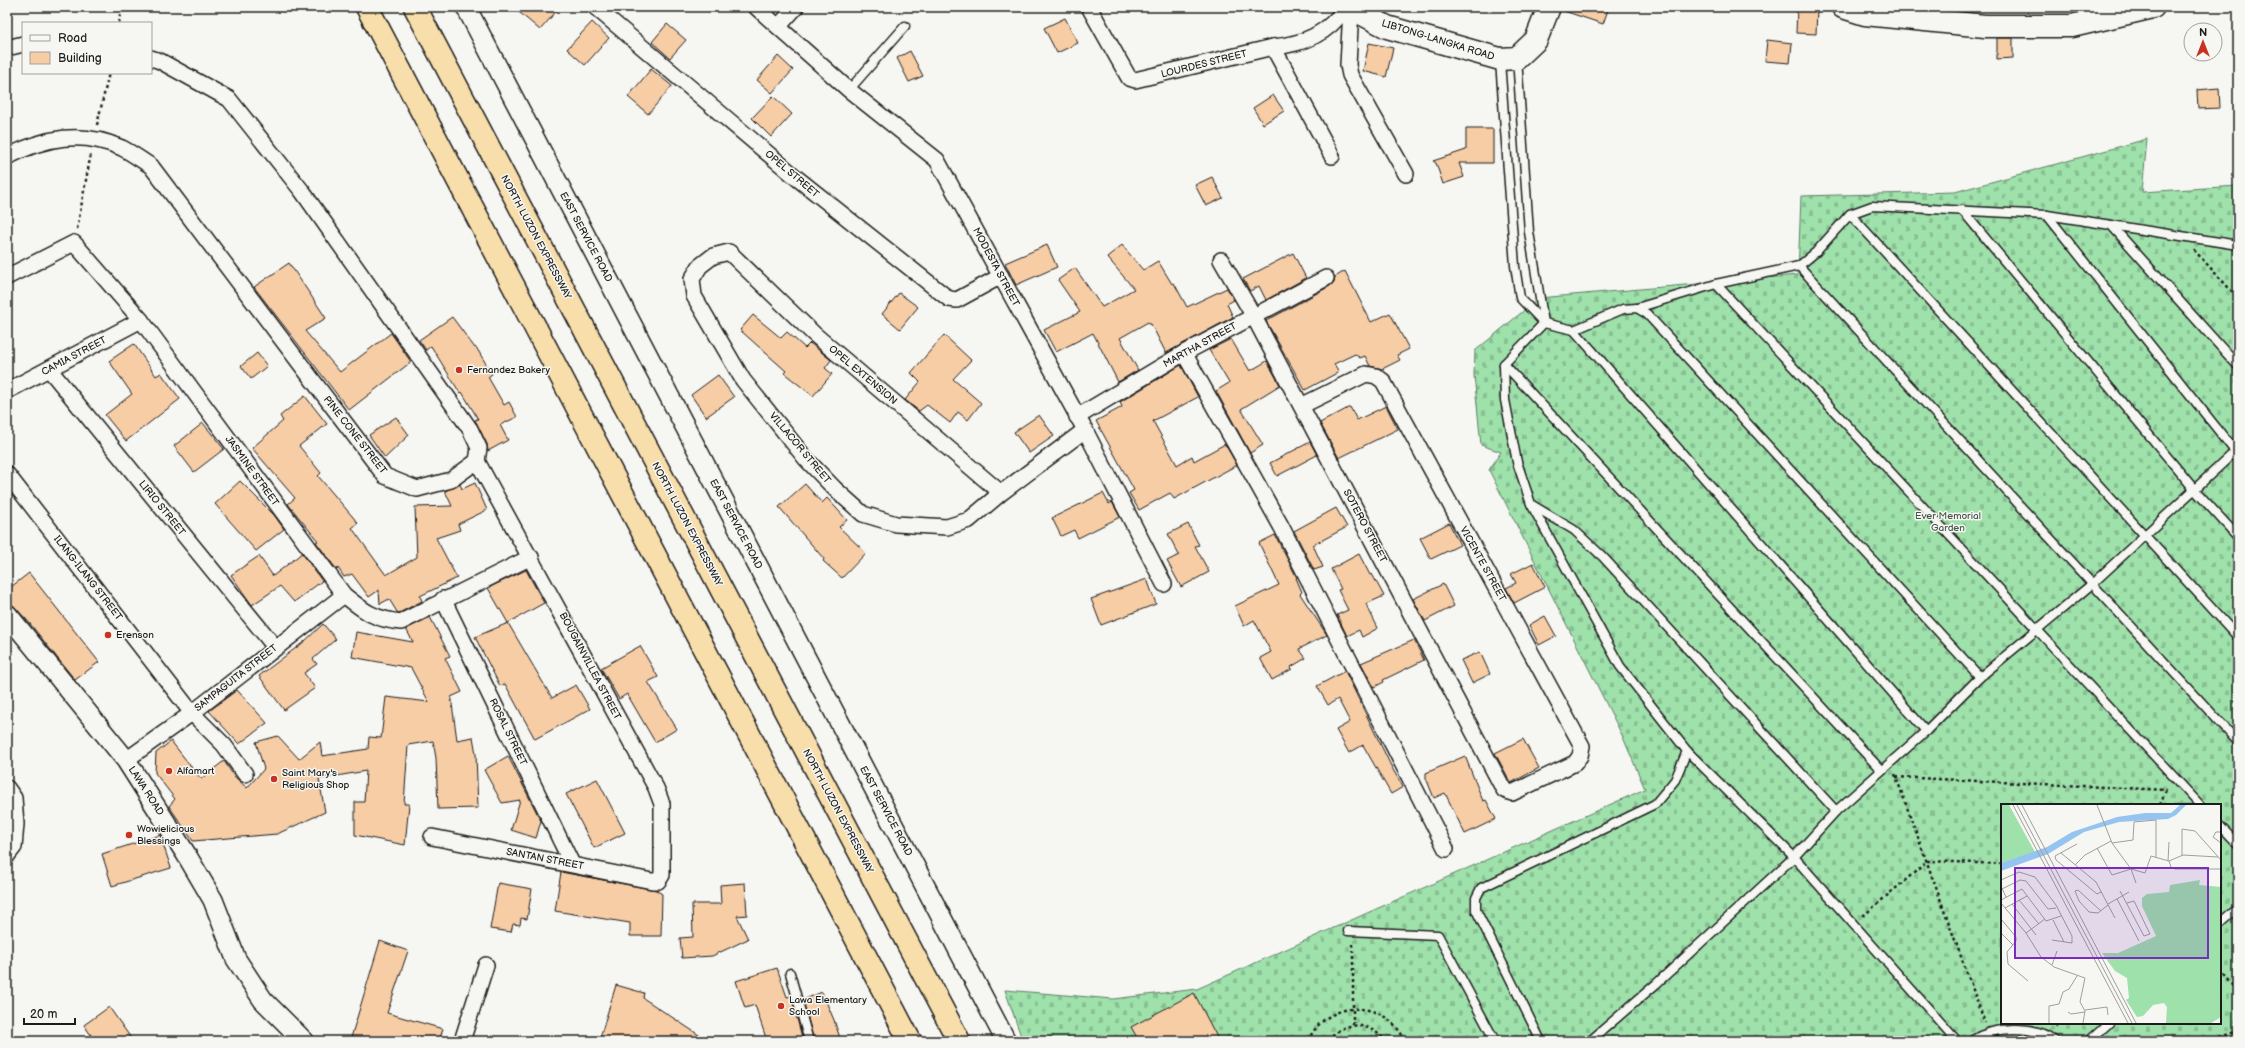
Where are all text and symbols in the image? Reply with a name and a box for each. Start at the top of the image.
street label: LIBTONG-LANGKA ROAD [1380,17,1496,63]
legend [22,22,152,74]
north arrow [2183,22,2223,62]
text: N [2199,26,2207,39]
text: Road [58,31,87,46]
street label: LOURDES STREET [1160,48,1248,80]
text: Building [58,51,102,66]
street label: OPEL STREET [763,148,821,200]
street label: NORTH LUZON EXPRESSWAY [498,173,574,301]
street label: EAST SERVICE ROAD [557,190,615,284]
street label: MODESTA STREET [970,225,1022,309]
street label: MARTHA STREET [1161,320,1239,370]
street label: CAMIA STREET [40,334,108,378]
street label: OPEL EXTENSION [826,343,900,407]
place label: Fernandez Bakery [467,364,551,376]
marker: Fernandez Bakery [454,365,464,375]
street label: PINE CONE STREET [321,394,389,476]
street label: VILLACOR STREET [767,410,833,486]
street label: JASMINE STREET [223,434,281,508]
street label: NORTH LUZON EXPRESSWAY [649,460,725,588]
street label: EAST SERVICE ROAD [707,477,765,571]
street label: LIRIO STREET [136,478,188,538]
street label: SOTERO STREET [1341,487,1389,565]
park label: Ever Memorial Garden [1915,510,1981,534]
street label: VICENTE STREET [1457,524,1509,604]
street label: ILANG-ILANG STREET [51,533,125,623]
street label: BOUGAINVILLEA STREET [557,610,623,722]
place label: Erenson [116,629,154,641]
marker: Erenson [103,630,113,640]
street label: SAMPAGUITA STREET [192,642,280,714]
street label: ROSAL STREET [487,696,529,768]
street label: NORTH LUZON EXPRESSWAY [800,747,876,875]
street label: LAWA ROAD [126,764,166,818]
street label: EAST SERVICE ROAD [857,764,915,858]
place label: Alfamart [177,765,214,777]
marker: Alfamart [164,766,174,776]
place label: Saint Mary's Religious Shop [282,767,350,791]
marker: Saint Mary's Religious Shop [269,774,279,784]
inset map [2001,804,2221,1024]
place label: Wowielicious Blessings [137,823,195,847]
marker: Wowielicious Blessings [124,830,134,840]
street label: SANTAN STREET [505,846,585,872]
place label: Lawa Elementary School [789,994,867,1018]
scale bar [24,1000,75,1026]
marker: Lawa Elementary School [776,1001,786,1011]
text: 20 m [30,1007,57,1022]

